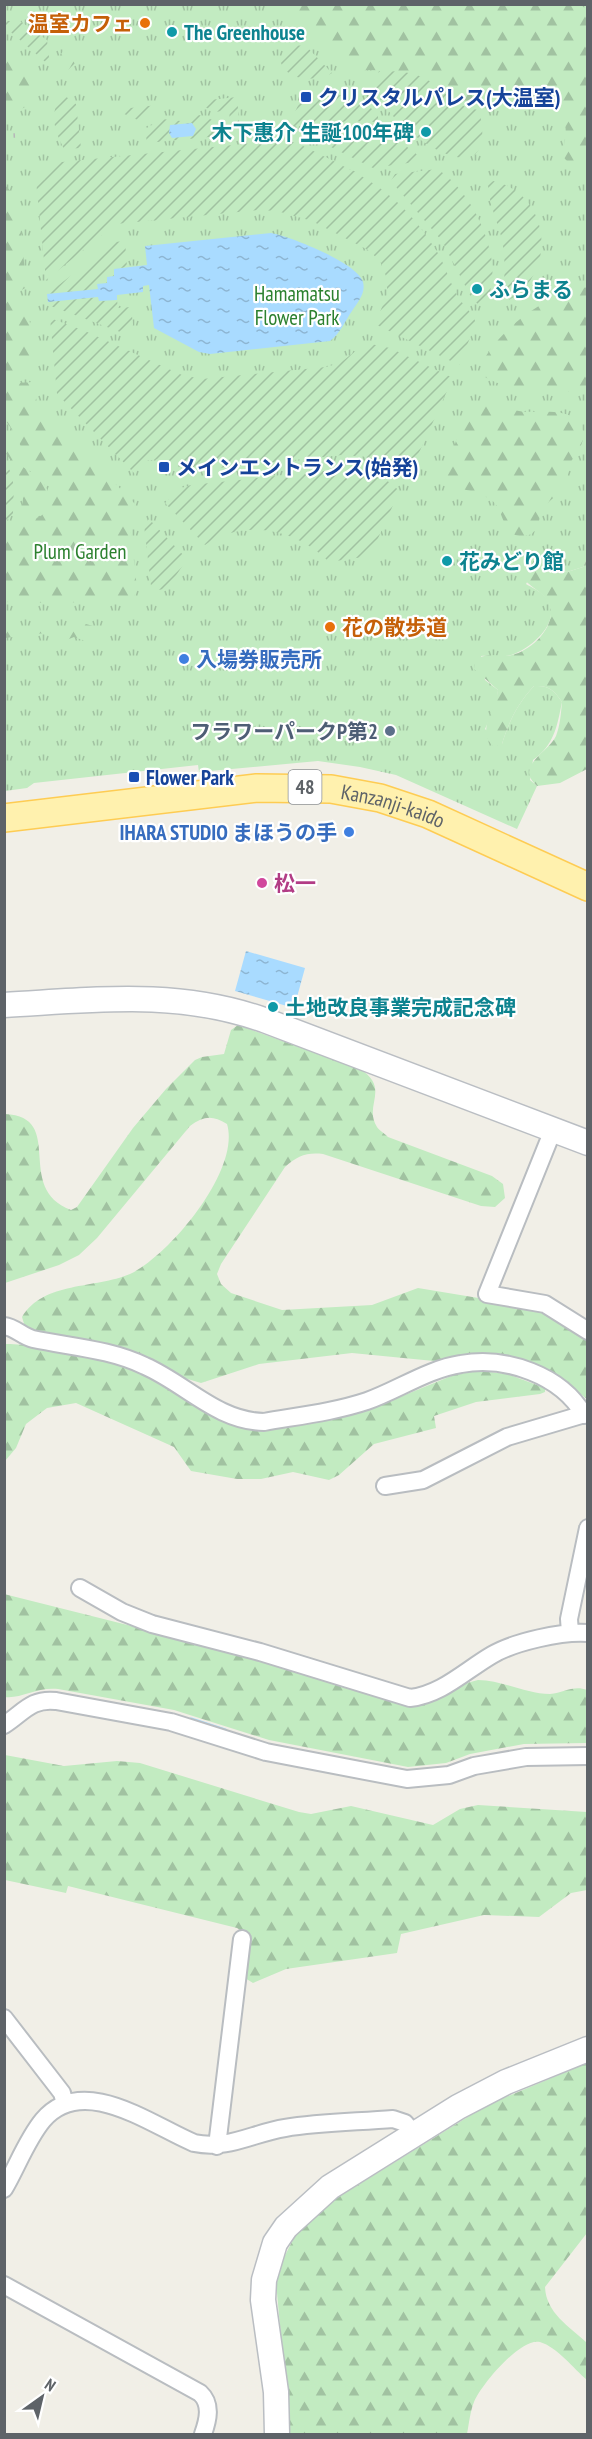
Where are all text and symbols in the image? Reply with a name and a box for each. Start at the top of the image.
place label: 温室カフェ [28,10,133,37]
marker: 温室カフェ [138,16,152,30]
place label: The Greenhouse [184,19,305,46]
marker: The Greenhouse [165,25,179,39]
place label: クリスタルパレス(大温室) [318,84,561,111]
marker: クリスタルパレス(大温室) [299,90,313,104]
place label: 木下惠介 生誕100年碑 [212,119,414,146]
marker: 木下惠介 生誕100年碑 [419,125,433,139]
place label: ふらまる [489,276,573,303]
park label: Hamamatsu Flower Park [254,280,340,331]
marker: ふらまる [470,282,484,296]
place label: メインエントランス(始発) [176,454,418,481]
marker: メインエントランス(始発) [157,460,171,474]
park label: Plum Garden [33,538,127,565]
place label: 花みどり館 [459,548,564,575]
marker: 花みどり館 [440,554,454,568]
place label: 花の散歩道 [342,614,447,641]
marker: 花の散歩道 [323,620,337,634]
place label: 入場券販売所 [196,646,322,673]
marker: 入場券販売所 [177,652,191,666]
place label: フラワーパークP第2 [190,718,378,745]
marker: フラワーパークP第2 [383,724,397,738]
place label: Flower Park [146,764,234,791]
marker: Flower Park [127,770,141,784]
road number: 48 [288,770,322,804]
street label: Kanzanji-kaido [339,778,449,834]
place label: IHARA STUDIO まほうの手 [119,819,337,846]
marker: IHARA STUDIO まほうの手 [342,825,356,839]
place label: 松一 [274,870,316,897]
marker: 松一 [255,876,269,890]
place label: 土地改良事業完成記念碑 [285,994,516,1021]
marker: 土地改良事業完成記念碑 [266,1000,280,1014]
north arrow [12,2367,72,2427]
text: N [41,2374,60,2395]

